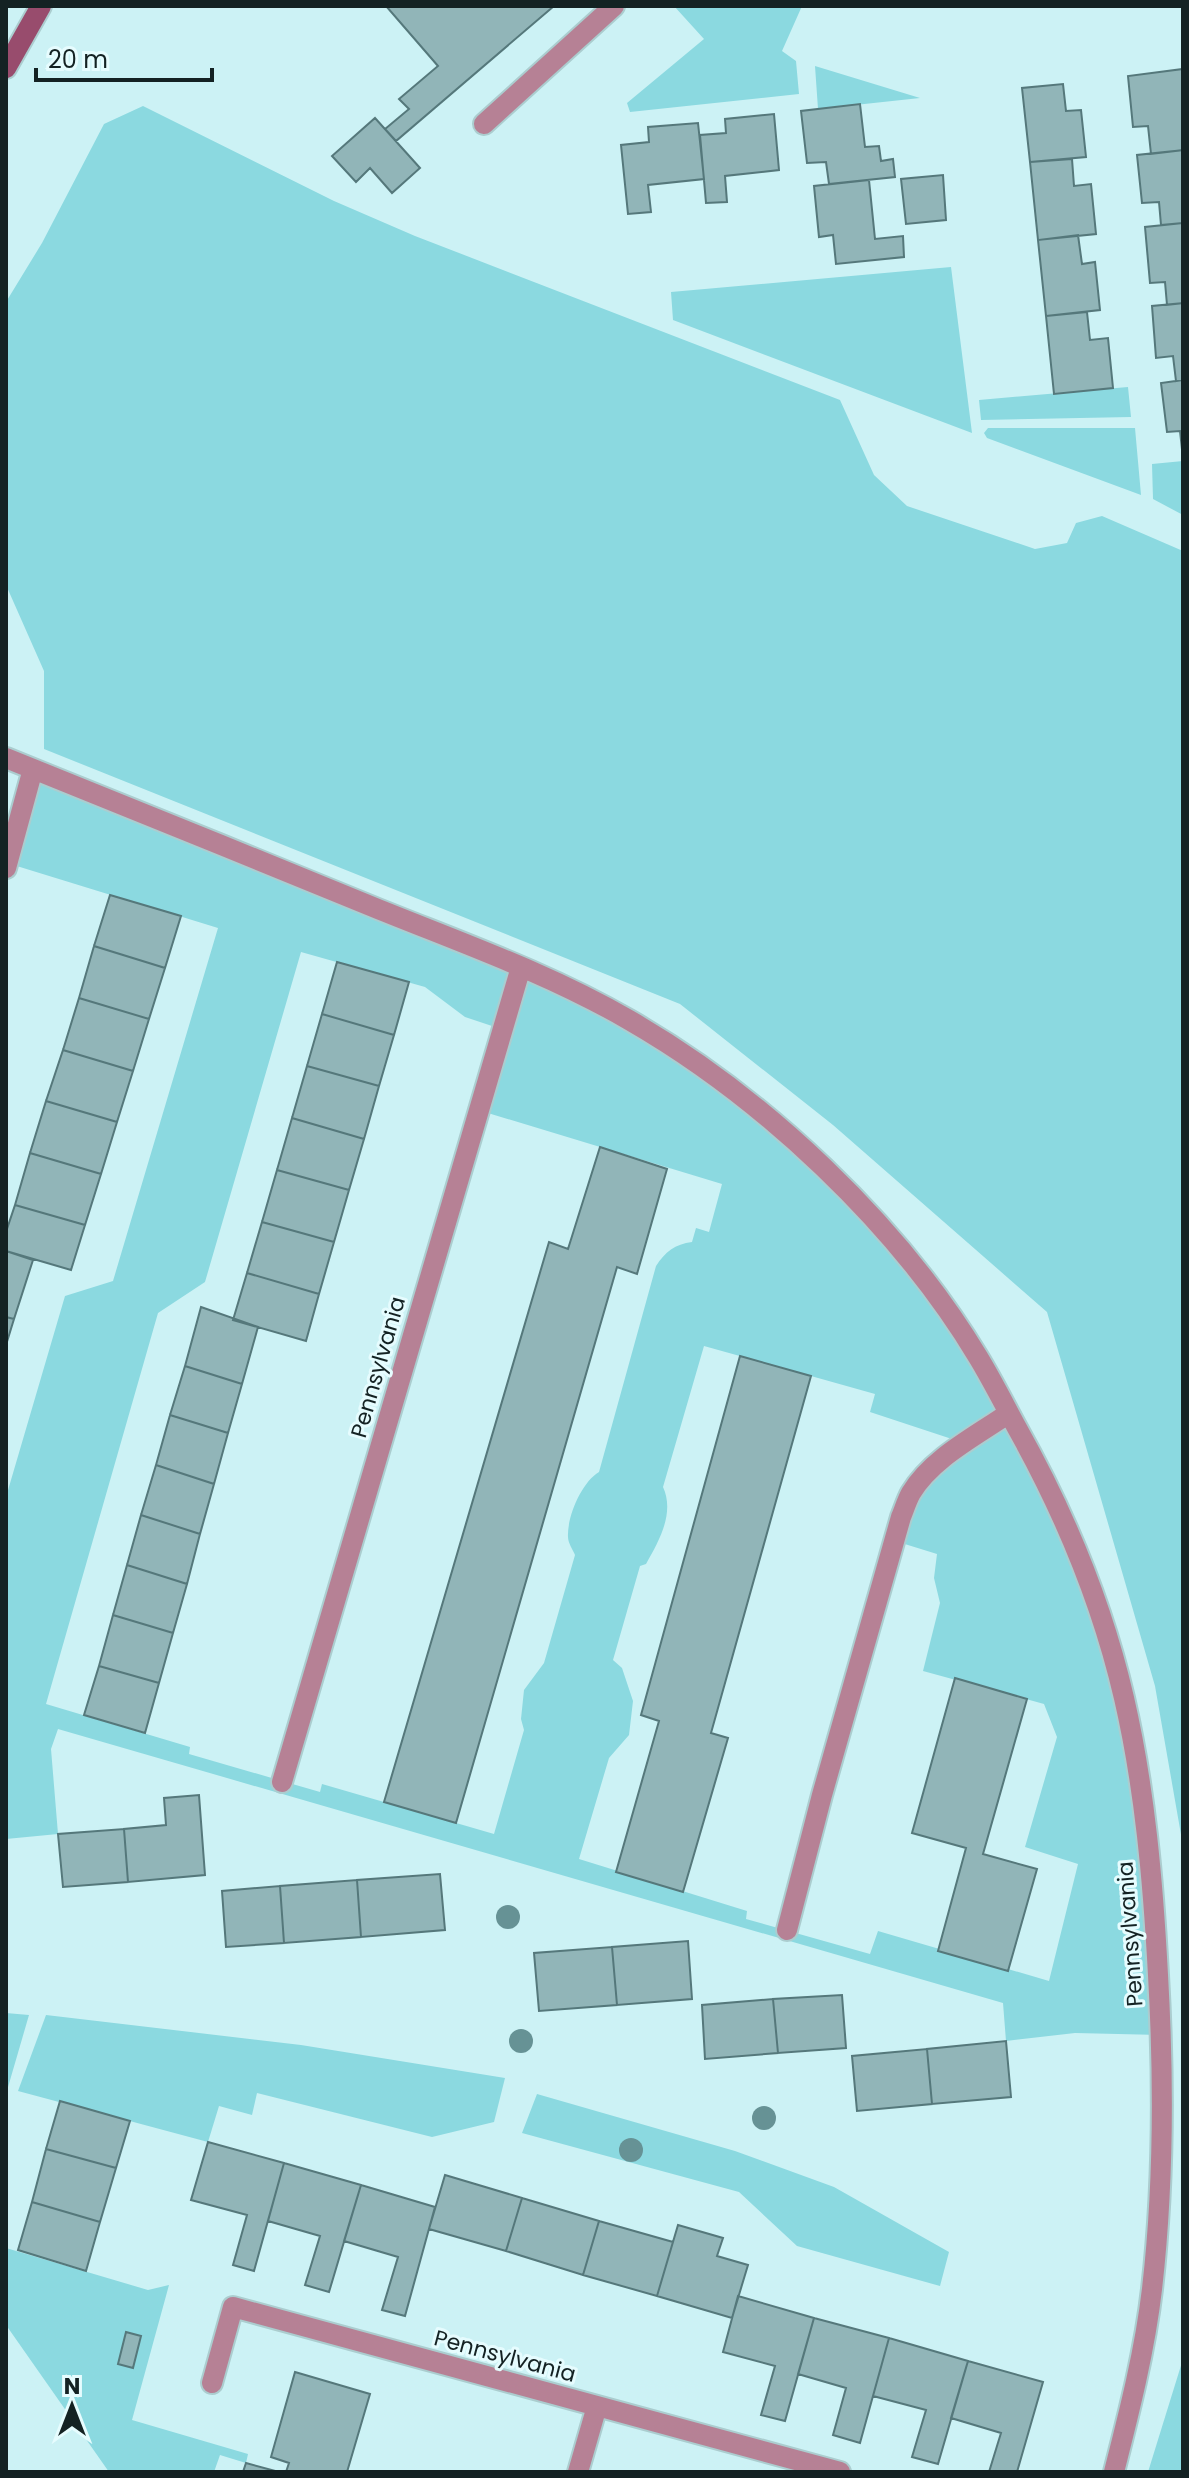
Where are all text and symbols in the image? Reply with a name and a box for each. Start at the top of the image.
scale bar [36,32,212,82]
text: 20 m [48,43,108,76]
street label: Pennsylvania [343,1293,413,1441]
street label: Pennsylvania [1109,1860,1151,2008]
street label: Pennsylvania [431,2322,579,2390]
north arrow [32,2366,112,2446]
text: N [64,2371,80,2402]

